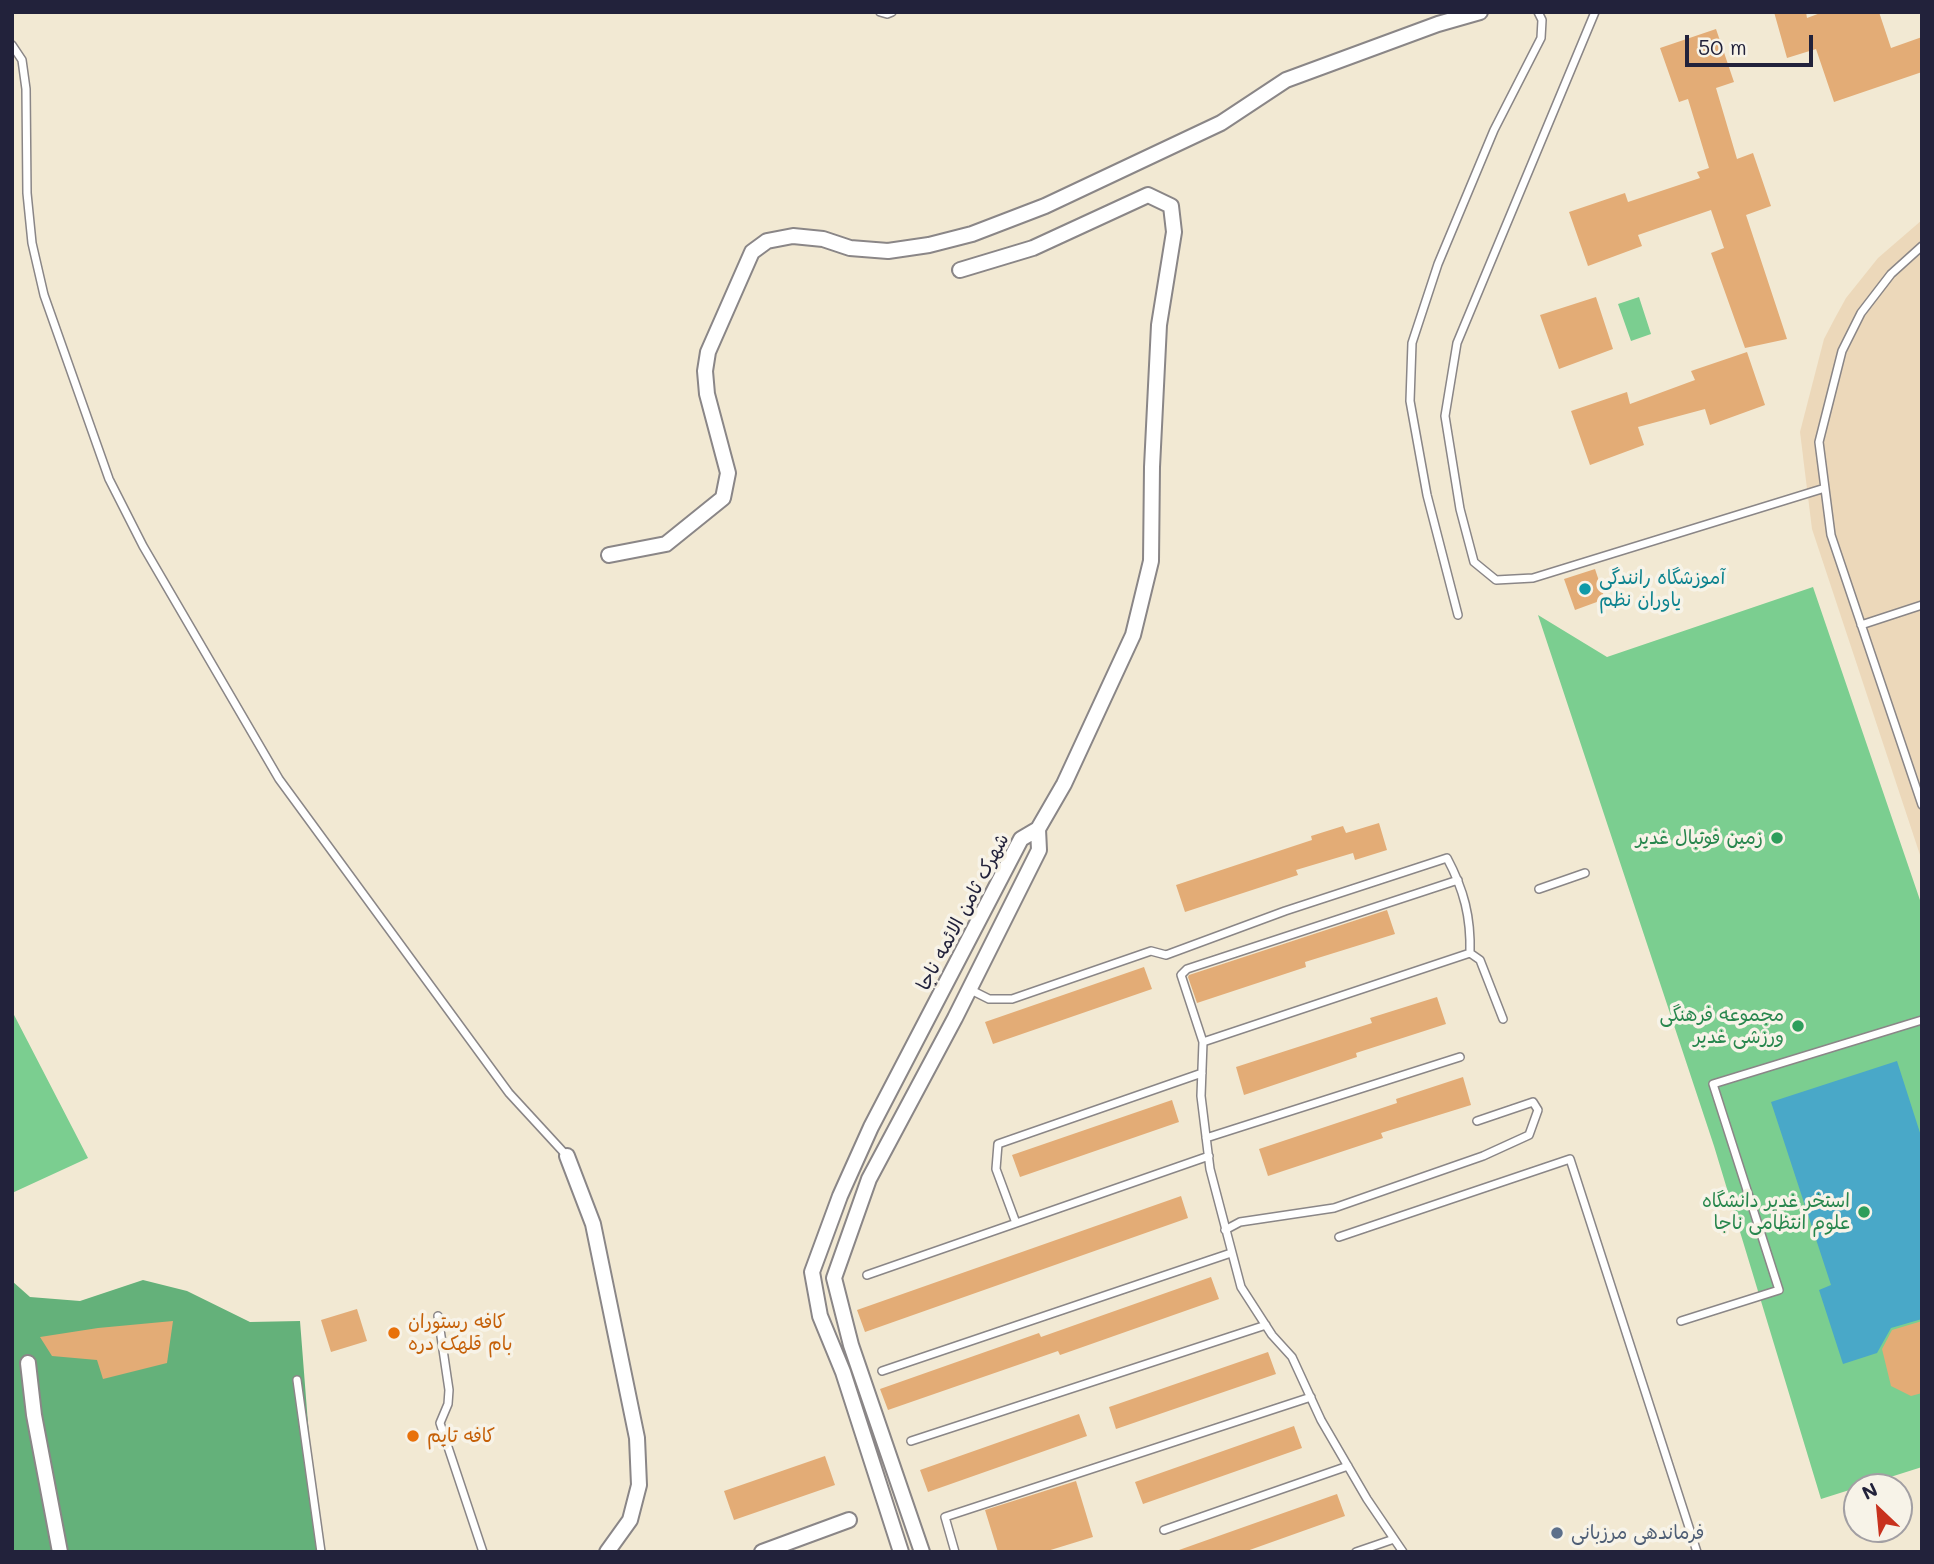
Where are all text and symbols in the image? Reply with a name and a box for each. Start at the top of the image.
scale bar [1689,21,1817,65]
text: 50 m [1698,33,1747,60]
place label: آموزشگاه رانندگی یاوران نظم [1599,567,1725,611]
marker: آموزشگاه رانندگی یاوران نظم [1577,581,1593,597]
place label: زمین فوتبال غدیر [1636,827,1763,849]
street label: شهرک ثامن الائمه ناجا [912,830,1014,994]
marker: زمین فوتبال غدیر [1769,830,1785,846]
place label: مجموعه فرهنگی ورزشی غدیر [1659,1004,1784,1048]
marker: مجموعه فرهنگی ورزشی غدیر [1790,1018,1806,1034]
place label: استخر غدیر دانشگاه علوم انتظامی ناجا [1702,1190,1850,1234]
marker: استخر غدیر دانشگاه علوم انتظامی ناجا [1856,1204,1872,1220]
place label: کافه رستوران بام قلهک دره [408,1311,512,1355]
marker: کافه رستوران بام قلهک دره [386,1325,402,1341]
place label: کافه تایم [427,1425,495,1447]
marker: کافه تایم [405,1428,421,1444]
north arrow [1843,1473,1913,1543]
text: N [1857,1476,1881,1505]
place label: فرماندهی مرزبانی [1571,1522,1704,1544]
marker: فرماندهی مرزبانی [1549,1525,1565,1541]

